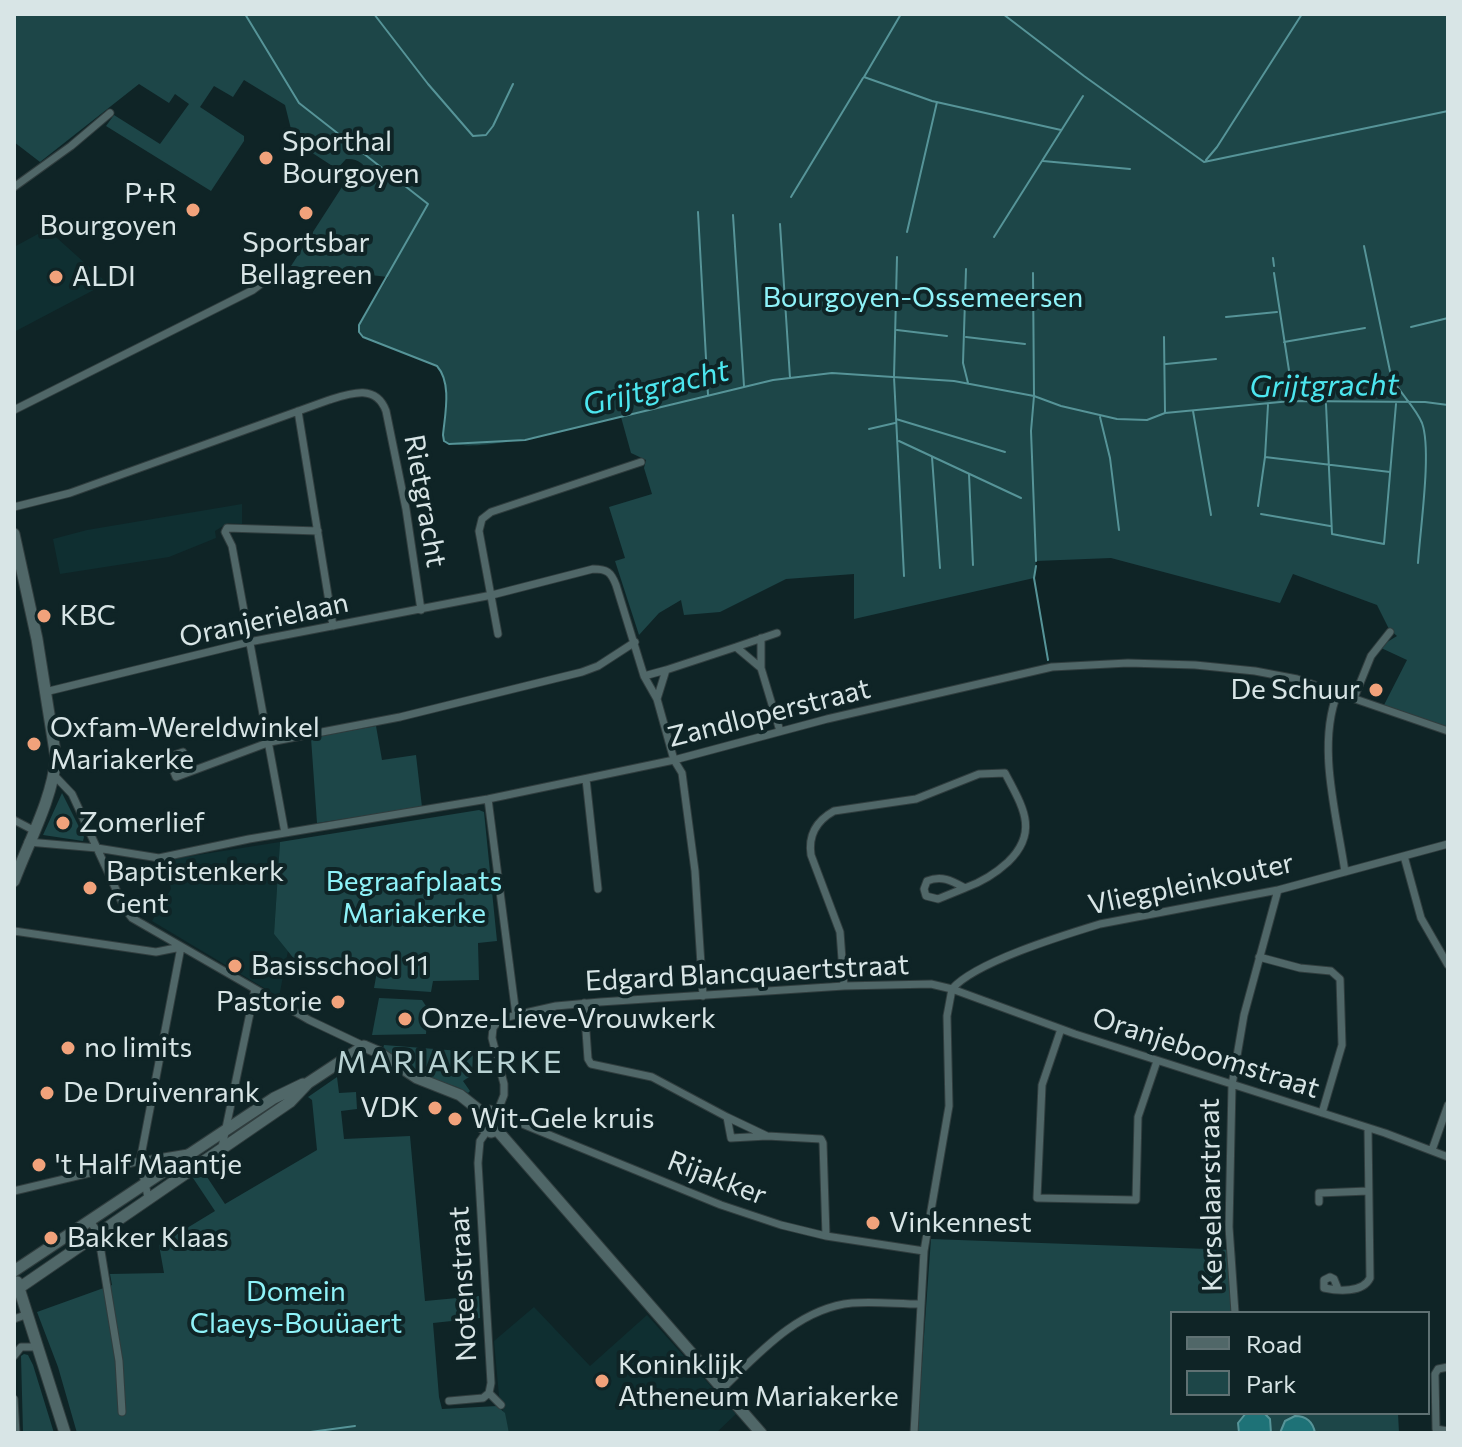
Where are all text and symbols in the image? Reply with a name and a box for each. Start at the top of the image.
place label: Sporthal Bourgoyen [282,125,420,191]
marker: Sporthal Bourgoyen [257,149,275,167]
place label: P+R Bourgoyen [39,177,177,243]
marker: P+R Bourgoyen [184,201,202,219]
marker: Sportsbar Bellagreen [297,204,315,222]
place label: Sportsbar Bellagreen [239,226,373,292]
place label: ALDI [72,260,136,294]
marker: ALDI [47,268,65,286]
park label: Bourgoyen-Ossemeersen [763,281,1083,315]
water label: Grijtgracht [579,352,733,424]
water label: Grijtgracht [1249,367,1399,405]
street label: Rietgracht [397,432,453,570]
street label: Oranjerielaan [176,586,352,654]
place label: KBC [60,599,116,633]
marker: KBC [35,607,53,625]
street label: Zandloperstraat [664,672,874,754]
place label: De Schuur [1230,673,1360,707]
marker: De Schuur [1367,681,1385,699]
place label: Oxfam-Wereldwinkel Mariakerke [50,711,320,777]
marker: Oxfam-Wereldwinkel Mariakerke [25,735,43,753]
place label: Zomerlief [79,806,205,840]
marker: Zomerlief [54,814,72,832]
street label: Vliegpleinkouter [1085,846,1297,922]
place label: Baptistenkerk Gent [106,855,284,921]
park label: Begraafplaats Mariakerke [326,865,502,931]
marker: Baptistenkerk Gent [81,879,99,897]
street label: Edgard Blancquaertstraat [584,948,910,998]
place label: Basisschool 11 [251,949,429,983]
marker: Basisschool 11 [226,957,244,975]
place label: Pastorie [216,985,322,1019]
marker: Pastorie [329,993,347,1011]
street label: Oranjeboomstraat [1088,1000,1324,1106]
place label: Onze-Lieve-Vrouwkerk [421,1002,716,1036]
marker: Onze-Lieve-Vrouwkerk [396,1010,414,1028]
place label: no limits [84,1031,192,1065]
marker: no limits [59,1039,77,1057]
district label: MARIAKERKE [336,1043,564,1081]
place label: De Druivenrank [63,1076,260,1110]
marker: De Druivenrank [38,1084,56,1102]
place label: VDK [360,1091,419,1125]
street label: Kerselaarstraat [1193,1098,1229,1292]
marker: VDK [426,1099,444,1117]
place label: Wit-Gele kruis [471,1102,655,1136]
marker: Wit-Gele kruis [446,1110,464,1128]
street label: Rijakker [663,1144,771,1212]
place label: 't Half Maantje [55,1148,242,1182]
marker: 't Half Maantje [30,1156,48,1174]
street label: Notenstraat [442,1205,484,1363]
place label: Vinkennest [889,1206,1032,1240]
marker: Vinkennest [864,1214,882,1232]
place label: Bakker Klaas [67,1221,229,1255]
marker: Bakker Klaas [42,1229,60,1247]
park label: Domein Claeys-Bouüaert [190,1275,402,1341]
legend [1170,1311,1430,1415]
text: Road [1246,1329,1302,1358]
place label: Koninklijk Atheneum Mariakerke [618,1348,899,1414]
text: Park [1246,1369,1296,1398]
marker: Koninklijk Atheneum Mariakerke [593,1372,611,1390]

